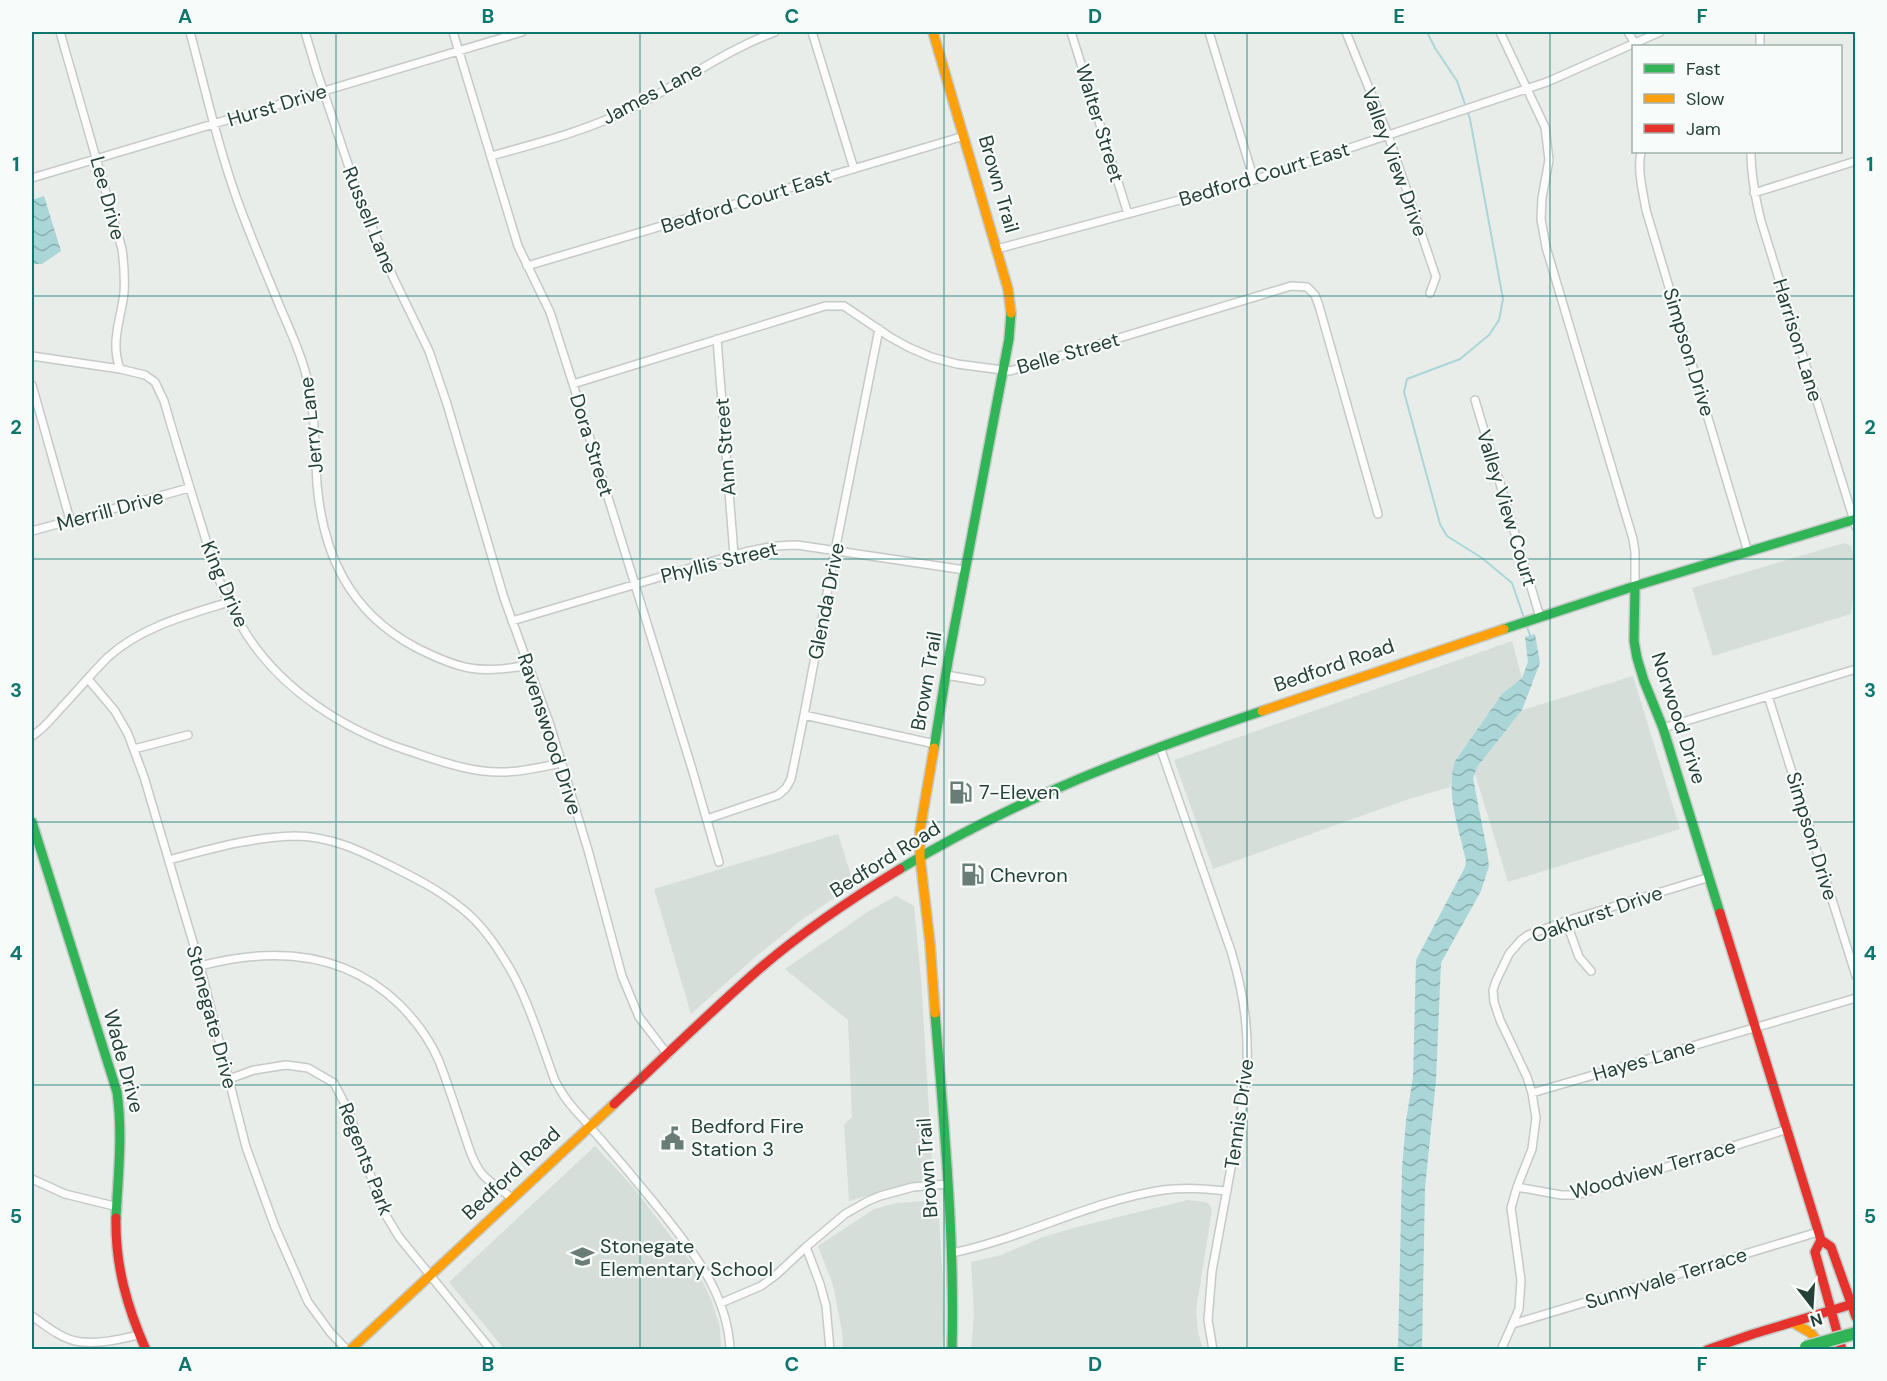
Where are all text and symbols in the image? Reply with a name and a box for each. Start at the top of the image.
text: A [178,3,192,29]
text: B [482,3,494,29]
text: C [785,3,799,29]
text: D [1088,3,1102,29]
text: E [1393,3,1405,29]
text: F [1696,3,1708,29]
legend [1632,45,1842,153]
street label: James Lane [597,56,707,130]
text: Fast [1686,57,1721,81]
street label: Walter Street [1070,61,1130,185]
street label: Hurst Drive [224,78,330,132]
street label: Valley View Drive [1356,84,1434,240]
text: Slow [1686,87,1725,111]
text: Jam [1686,117,1721,141]
street label: Brown Trail [973,132,1025,236]
street label: Bedford Court East [1176,136,1353,212]
text: 1 [12,151,20,177]
text: 1 [1866,151,1874,177]
street label: Lee Drive [84,153,132,243]
street label: Russell Lane [337,163,403,277]
street label: Bedford Court East [658,163,835,239]
street label: Harrison Lane [1767,275,1829,405]
street label: Simpson Drive [1657,285,1721,419]
street label: Belle Street [1014,326,1123,380]
street label: Jerry Lane [293,375,329,475]
street label: Dora Street [564,391,620,500]
street label: Ann Street [709,397,741,497]
text: 2 [10,414,22,440]
text: 2 [1864,414,1876,440]
street label: Valley View Court [1471,427,1543,589]
street label: Merrill Drive [54,483,166,537]
street label: Phyllis Street [658,535,780,589]
street label: King Drive [195,537,255,631]
street label: Glenda Drive [802,540,850,662]
street label: Brown Trail [904,629,948,733]
street label: Bedford Road [1270,632,1398,698]
street label: Norwood Drive [1645,649,1713,787]
street label: Ravenswood Drive [512,650,588,818]
text: 3 [10,677,22,703]
text: 3 [1864,677,1876,703]
street label: Simpson Drive [1780,769,1844,903]
fuel station icon: 7-Eleven [948,779,974,805]
place label: 7-Eleven [979,779,1059,805]
street label: Bedford Road [825,815,945,903]
fuel station icon: Chevron [959,862,985,888]
place label: Chevron [990,862,1068,888]
street label: Oakhurst Drive [1528,879,1666,949]
text: 4 [10,940,23,966]
text: 4 [1864,940,1877,966]
street label: Stonegate Drive [180,943,244,1091]
street label: Wade Drive [98,1007,150,1115]
street label: Hayes Lane [1590,1033,1698,1087]
street label: Tennis Drive [1218,1057,1260,1171]
street label: Regents Park [333,1099,399,1219]
place label: Bedford Fire Station 3 [691,1113,804,1162]
street label: Brown Trail [911,1117,943,1219]
street label: Bedford Road [456,1121,566,1225]
public building icon: Bedford Fire Station 3 [660,1125,686,1151]
street label: Woodview Terrace [1567,1133,1739,1205]
text: 5 [10,1203,22,1229]
text: 5 [1864,1203,1876,1229]
place label: Stonegate Elementary School [600,1233,773,1282]
street label: Sunnyvale Terrace [1582,1241,1750,1315]
school or university icon: Stonegate Elementary School [569,1244,595,1270]
north arrow [1782,1276,1842,1336]
text: N [1808,1308,1825,1332]
text: A [178,1351,192,1377]
text: B [482,1351,494,1377]
text: C [785,1351,799,1377]
text: D [1088,1351,1102,1377]
text: E [1393,1351,1405,1377]
text: F [1696,1351,1708,1377]

